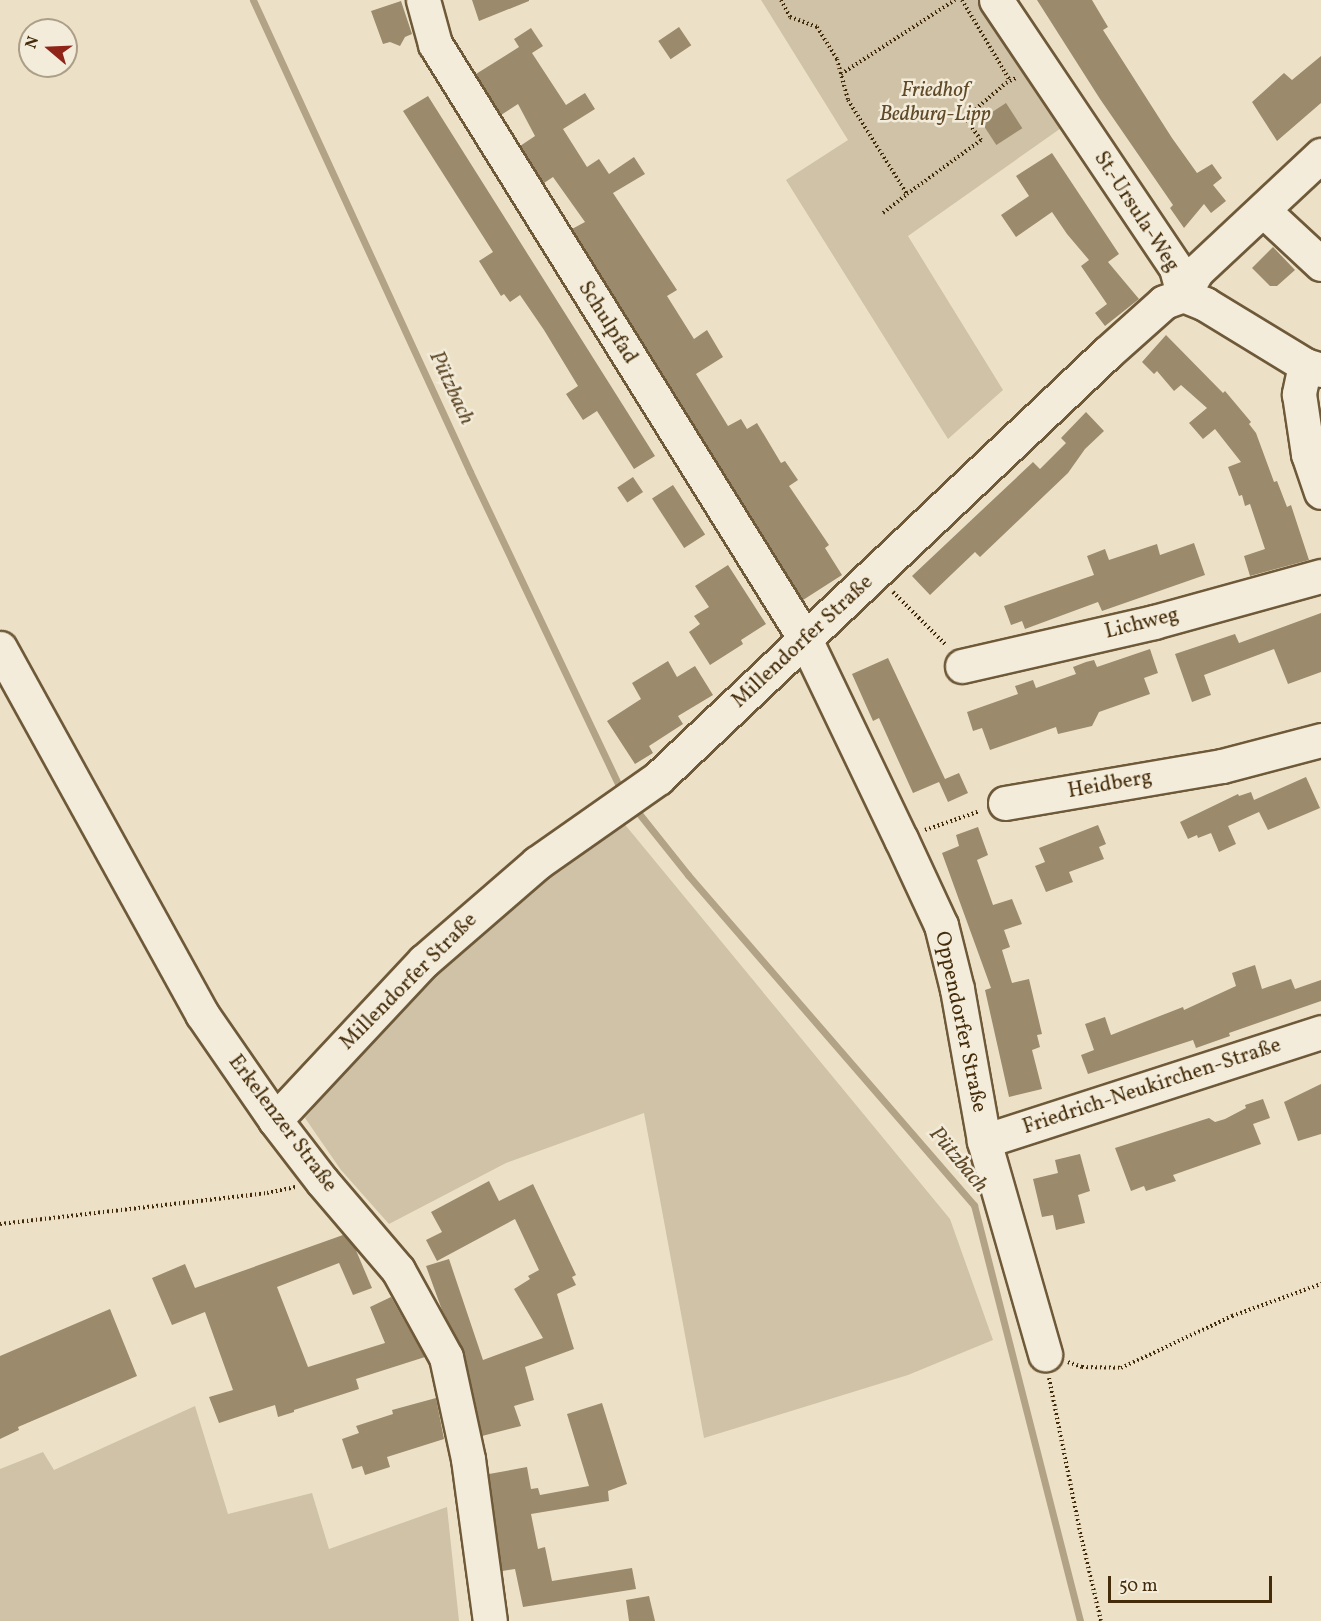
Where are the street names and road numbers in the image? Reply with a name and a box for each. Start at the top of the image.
street label: St.-Ursula-Weg [1088,147,1184,277]
street label: Schulpfad [572,277,642,369]
street label: Millendorfer Straße [727,570,879,714]
street label: Lichweg [1102,603,1182,645]
street label: Heidberg [1066,765,1154,805]
street label: Millendorfer Straße [335,908,483,1056]
street label: Oppendorfer Straße [928,929,992,1115]
street label: Friedrich-Neukirchen-Straße [1020,1033,1284,1141]
street label: Erkelenzer Straße [222,1050,342,1198]

